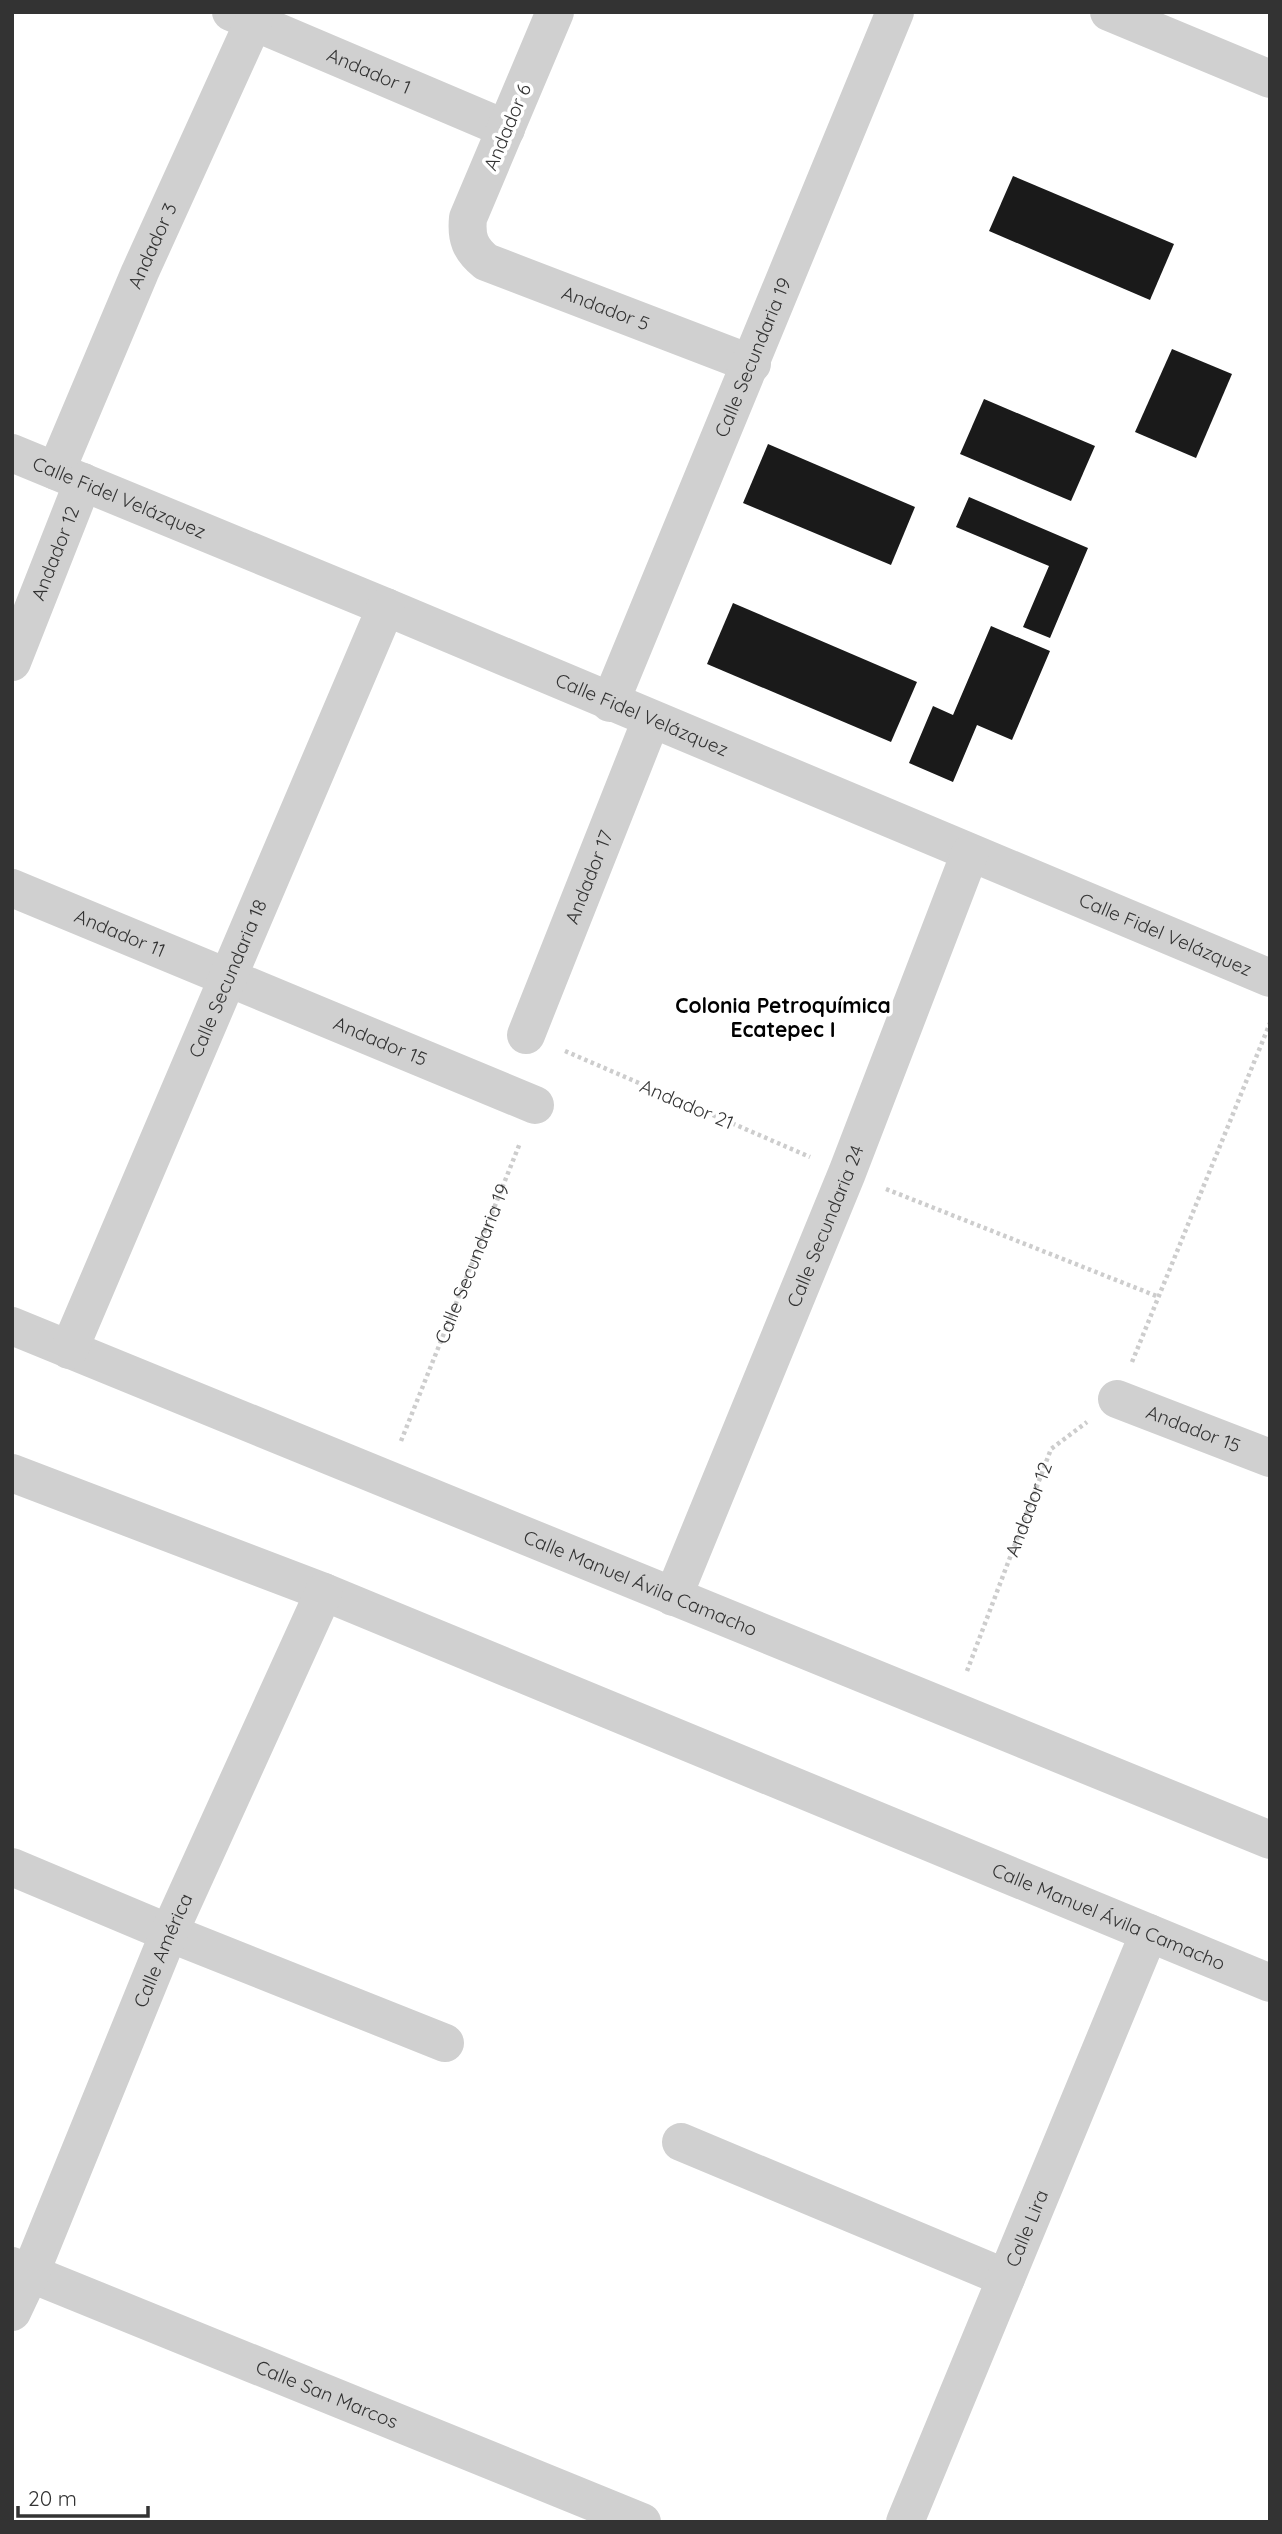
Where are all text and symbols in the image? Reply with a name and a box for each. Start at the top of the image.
street label: Andador 1 [323,42,415,99]
street label: Andador 6 [478,80,536,174]
street label: Andador 3 [122,199,182,292]
street label: Calle Secundaria 19 [709,274,796,441]
street label: Andador 5 [558,280,653,336]
street label: Calle Fidel Velázquez [29,451,209,543]
street label: Andador 12 [26,503,84,604]
street label: Calle Fidel Velázquez [552,668,732,761]
street label: Andador 17 [559,826,618,927]
street label: Calle Fidel Velázquez [1076,887,1256,981]
street label: Calle Secundaria 18 [183,896,272,1061]
street label: Andador 11 [71,903,169,962]
district label: Colonia Petroquímica Ecatepec I [675,992,891,1042]
street label: Andador 15 [330,1011,431,1071]
street label: Andador 21 [637,1074,737,1134]
street label: Calle Secundaria 24 [781,1141,869,1311]
street label: Calle Secundaria 19 [429,1180,515,1347]
street label: Andador 15 [1143,1399,1244,1458]
street label: Andador 12 [999,1458,1057,1560]
street label: Calle Manuel Ávila Camacho [520,1524,761,1641]
street label: Calle Manuel Ávila Camacho [988,1857,1229,1975]
street label: Calle América [128,1889,198,2011]
street label: Calle Lira [1000,2186,1053,2270]
street label: Calle San Marcos [252,2354,402,2434]
scale bar [18,2474,147,2518]
text: 20 m [28,2485,77,2511]

